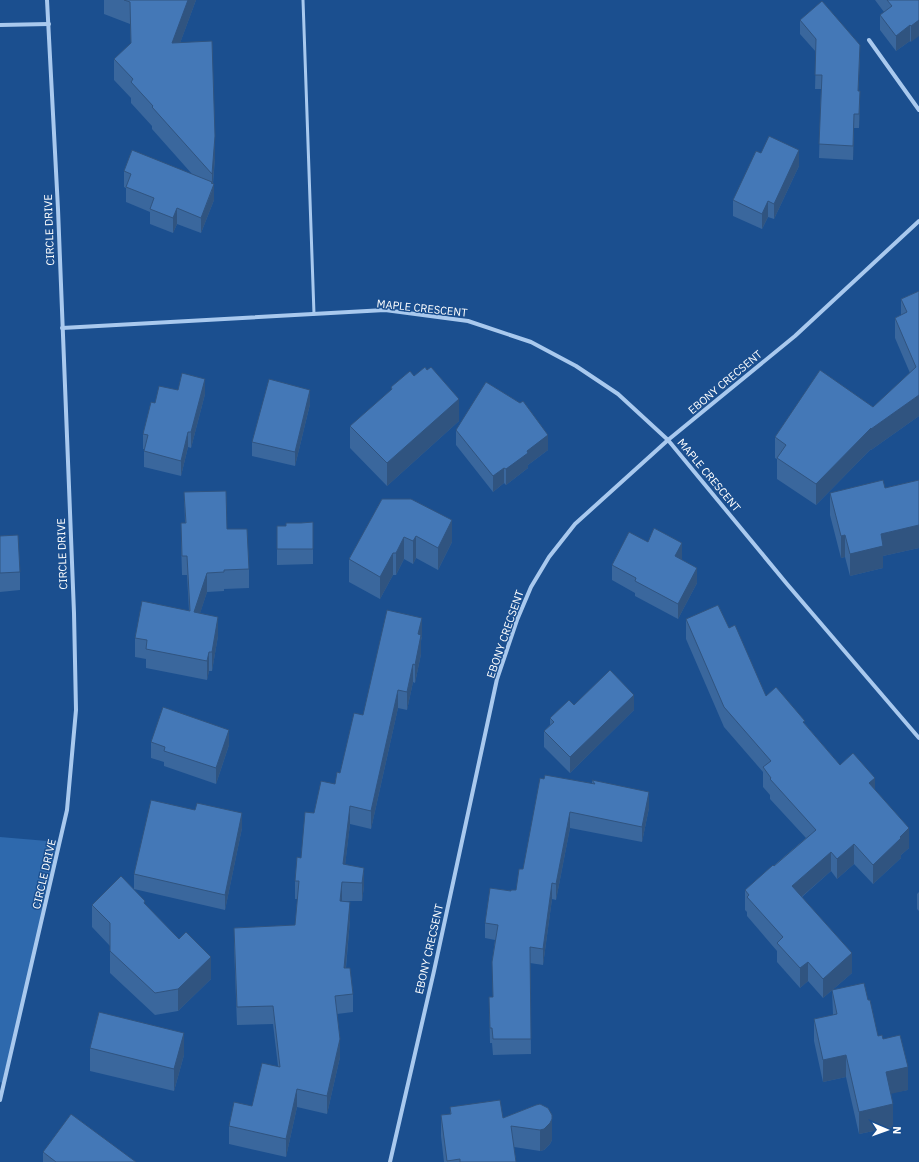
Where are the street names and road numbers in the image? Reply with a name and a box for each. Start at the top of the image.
street label: CIRCLE DRIVE [41,194,57,266]
street label: MAPLE CRESCENT [376,296,469,320]
street label: EBONY CRECSENT [685,347,765,417]
street label: MAPLE CRESCENT [674,436,744,515]
street label: CIRCLE DRIVE [54,518,70,590]
street label: EBONY CRECSENT [483,587,527,680]
street label: CIRCLE DRIVE [29,838,59,910]
street label: EBONY CRECSENT [412,902,446,996]

